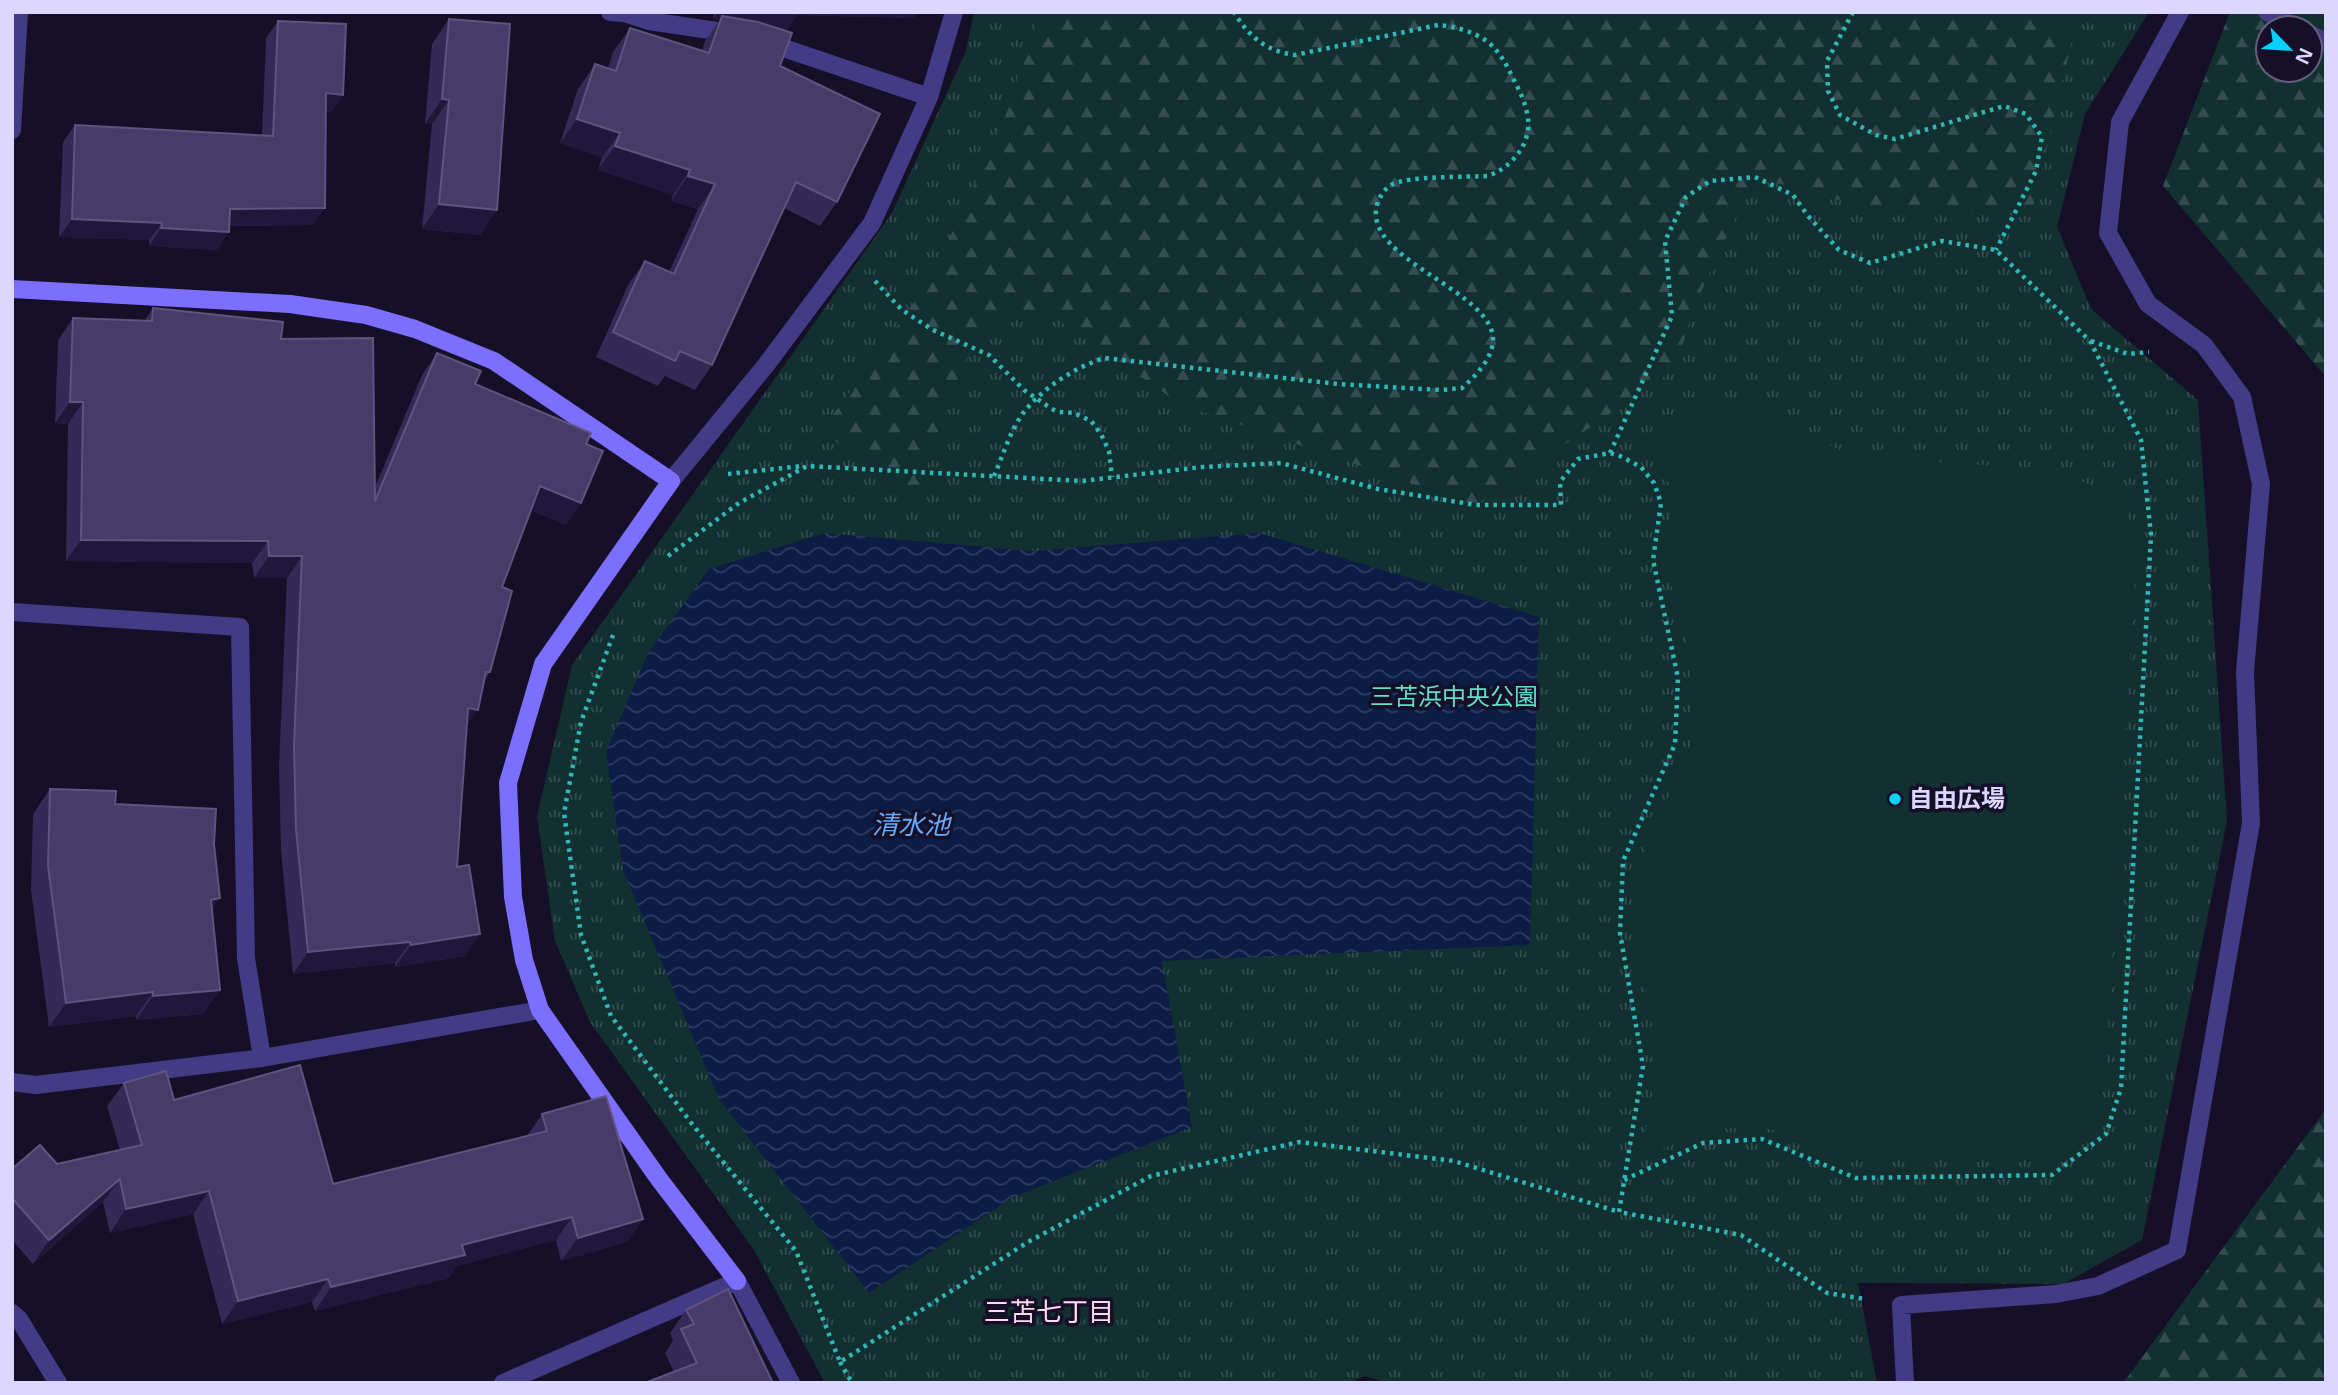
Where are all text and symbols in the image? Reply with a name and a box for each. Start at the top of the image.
north arrow [2254,14,2324,84]
text: N [2289,44,2319,69]
park label: 三苫浜中央公園 [1370,679,1538,712]
place label: 自由広場 [1909,781,2005,814]
marker: 自由広場 [1887,791,1903,807]
water label: 清水池 [872,806,953,842]
district label: 三苫七丁目 [984,1293,1114,1329]

